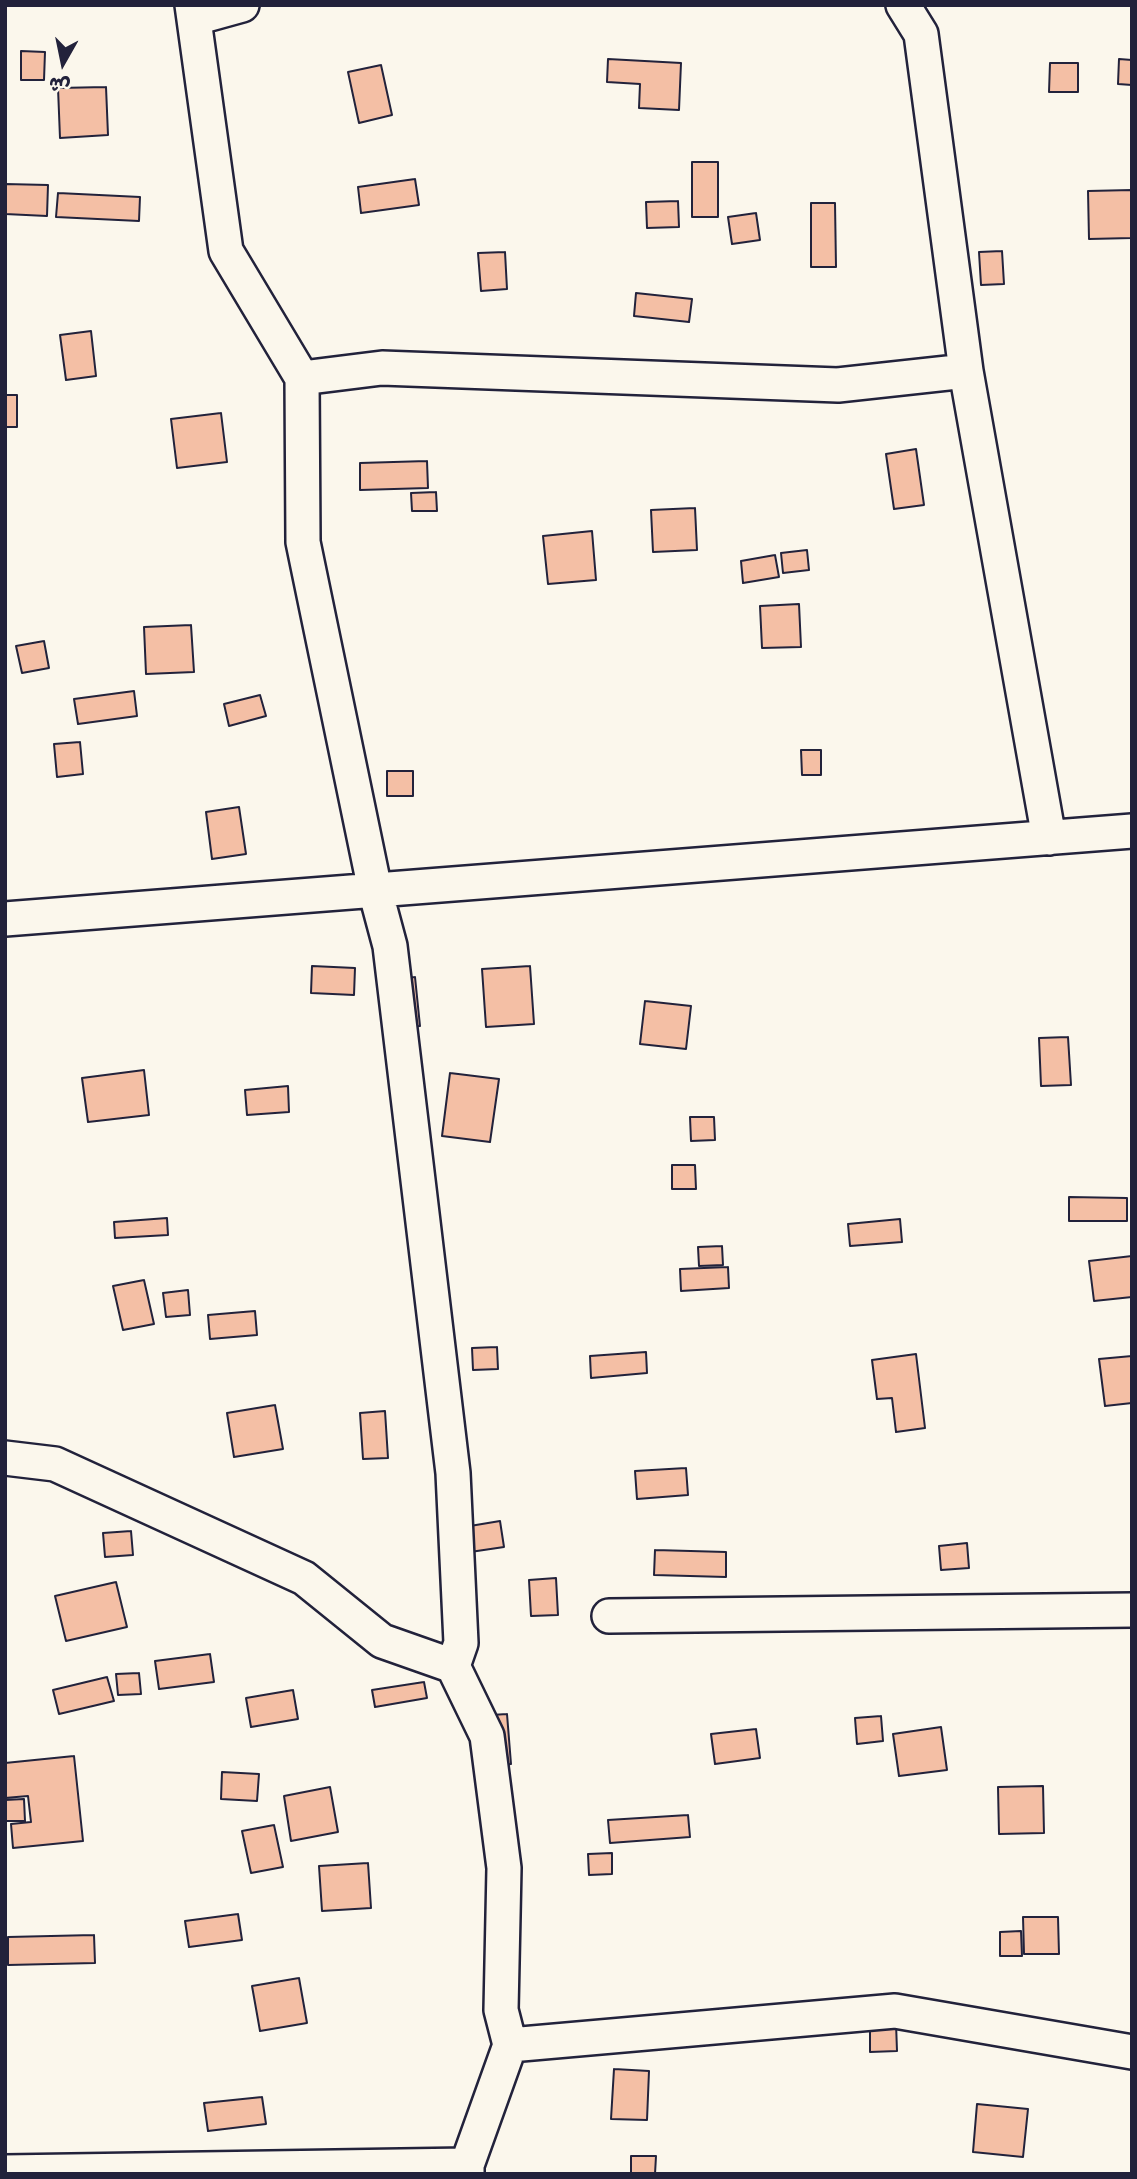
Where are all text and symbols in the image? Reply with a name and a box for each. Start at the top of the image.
north arrow [28,28,98,98]
text: ش [47,67,72,100]

